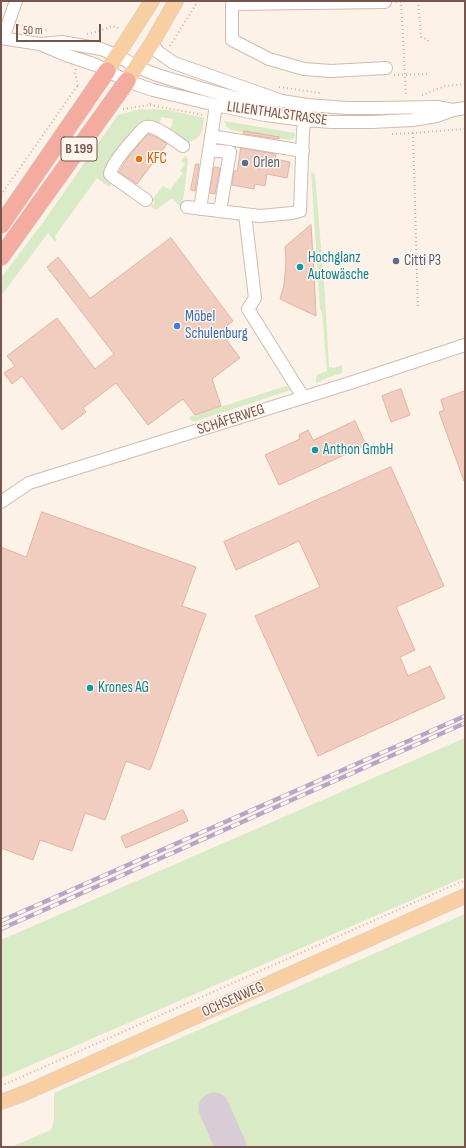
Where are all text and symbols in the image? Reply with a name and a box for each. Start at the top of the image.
scale bar [18,16,103,42]
text: 50 m [23,23,43,38]
street label: LILIENTHALSTRASSE [226,98,328,130]
road number: B 199 [61,137,97,161]
place label: KFC [147,150,167,168]
marker: KFC [134,154,144,164]
place label: Orlen [253,154,280,172]
marker: Orlen [240,158,250,168]
place label: Hochglanz Autowäsche [308,249,369,284]
place label: Citti P3 [404,252,441,270]
marker: Citti P3 [391,256,401,266]
marker: Hochglanz Autowäsche [295,262,305,272]
place label: Möbel Schulenburg [185,308,248,343]
marker: Möbel Schulenburg [172,321,182,331]
street label: SCHÄFERWEG [195,401,267,439]
place label: Anthon GmbH [323,441,393,459]
marker: Anthon GmbH [310,445,320,455]
place label: Krones AG [98,679,149,697]
marker: Krones AG [85,683,95,693]
street label: OCHSENWEG [199,978,267,1022]

